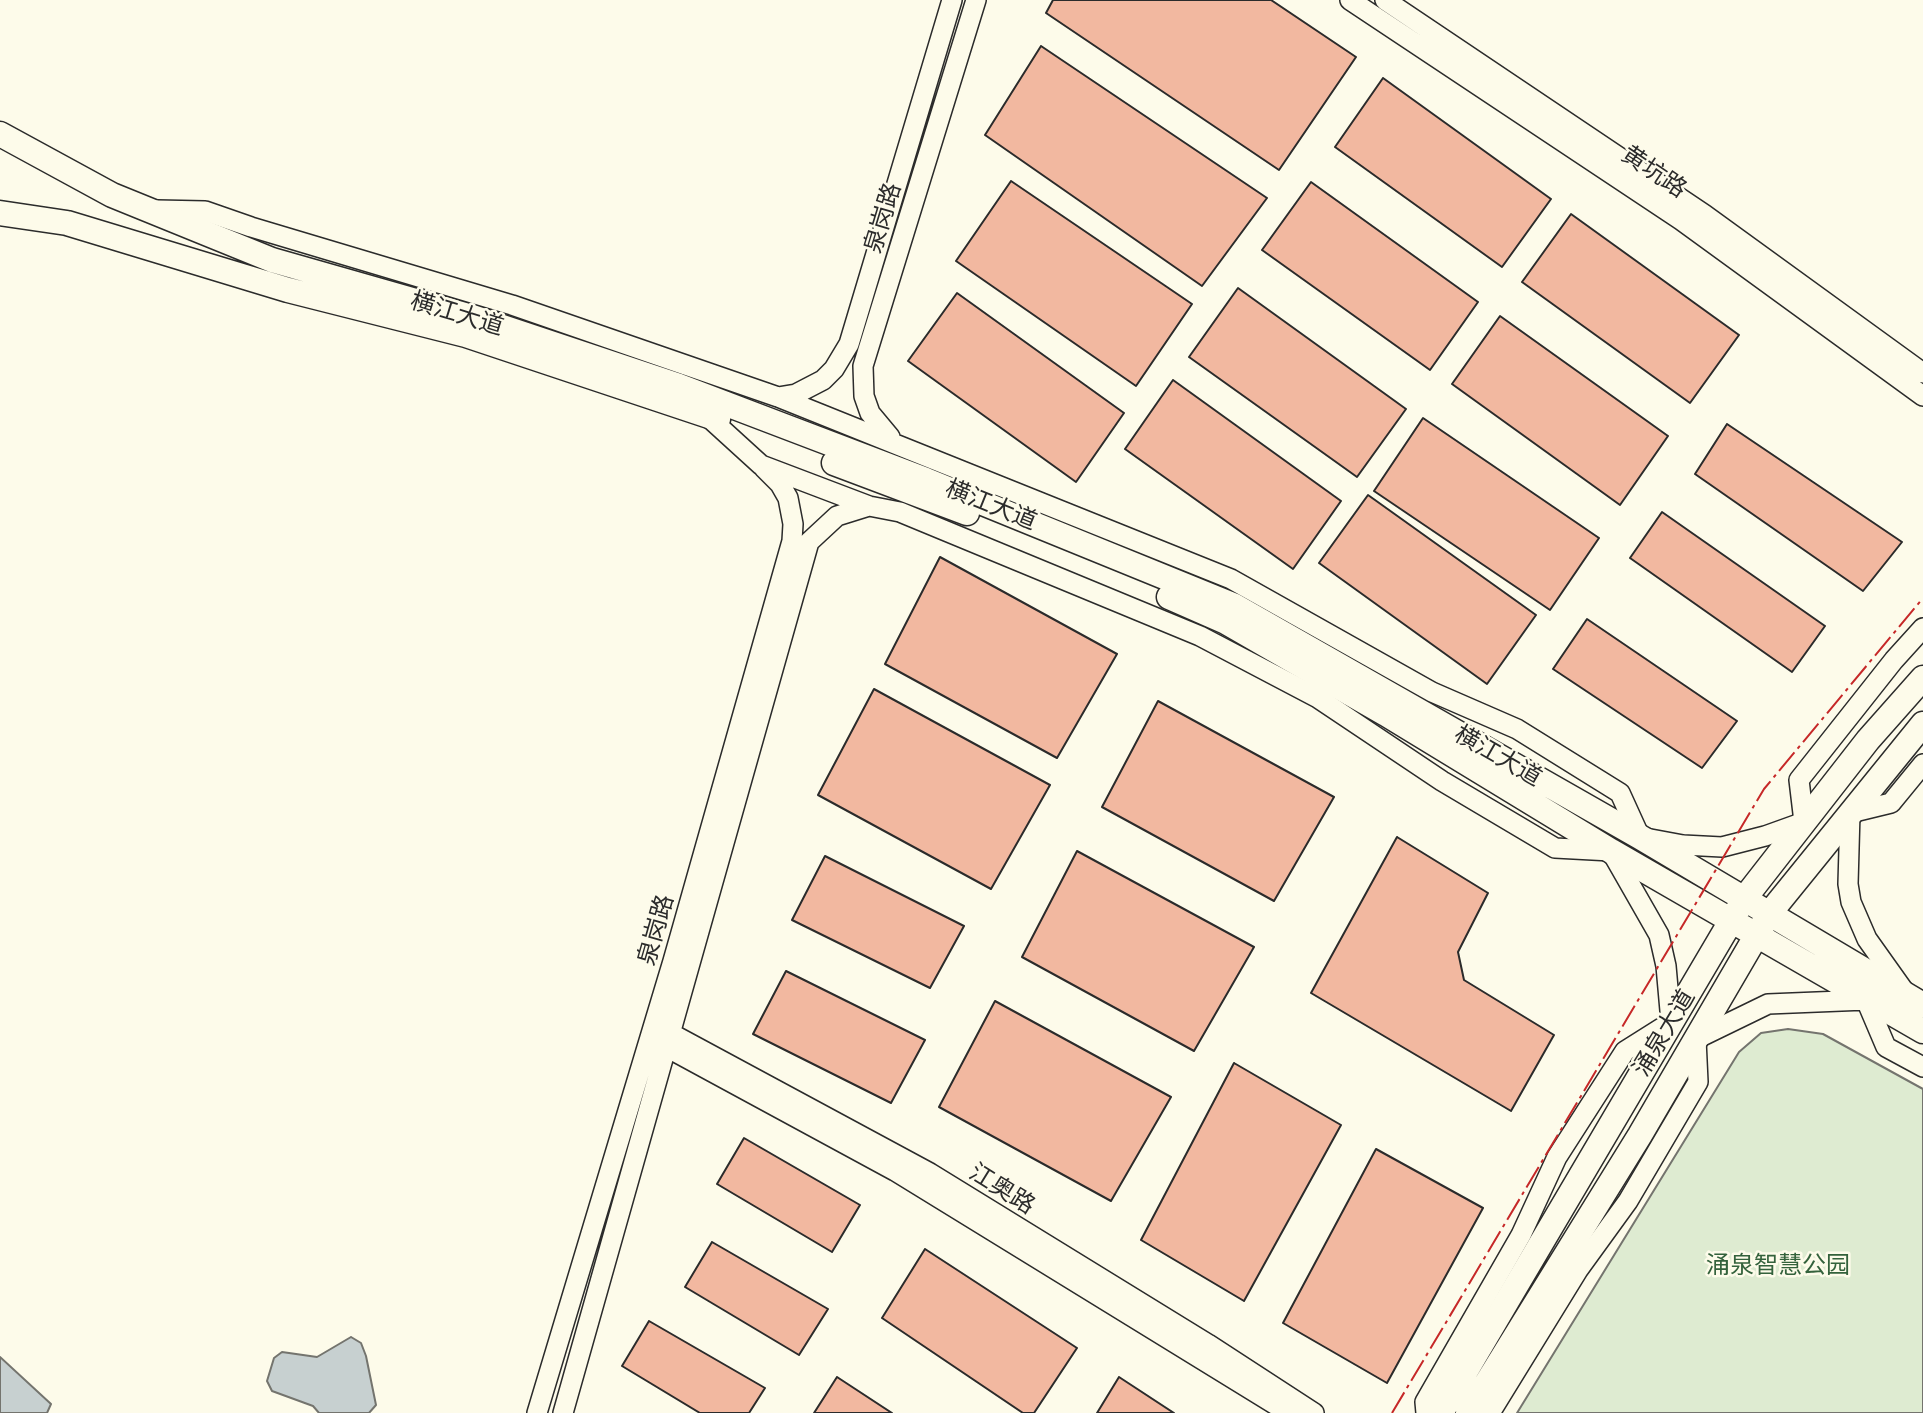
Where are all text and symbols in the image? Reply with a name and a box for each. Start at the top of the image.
street label: 黄坑路 [1616,140,1692,204]
street label: 泉岗路 [859,179,907,257]
street label: 横江大道 [407,286,507,342]
street label: 横江大道 [941,474,1041,536]
street label: 横江大道 [1449,720,1547,792]
street label: 泉岗路 [632,891,680,969]
street label: 涌泉大道 [1627,984,1701,1082]
street label: 江奥路 [964,1158,1040,1220]
park label: 涌泉智慧公园 [1706,1252,1850,1280]

